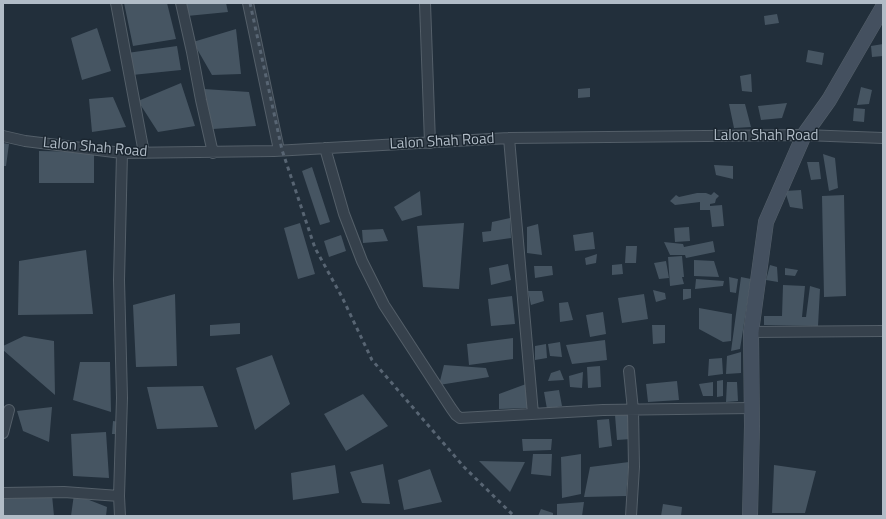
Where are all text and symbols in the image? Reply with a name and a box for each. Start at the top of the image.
street label: Lalon Shah Road [714,127,818,145]
street label: Lalon Shah Road [389,130,495,154]
street label: Lalon Shah Road [42,134,148,162]

